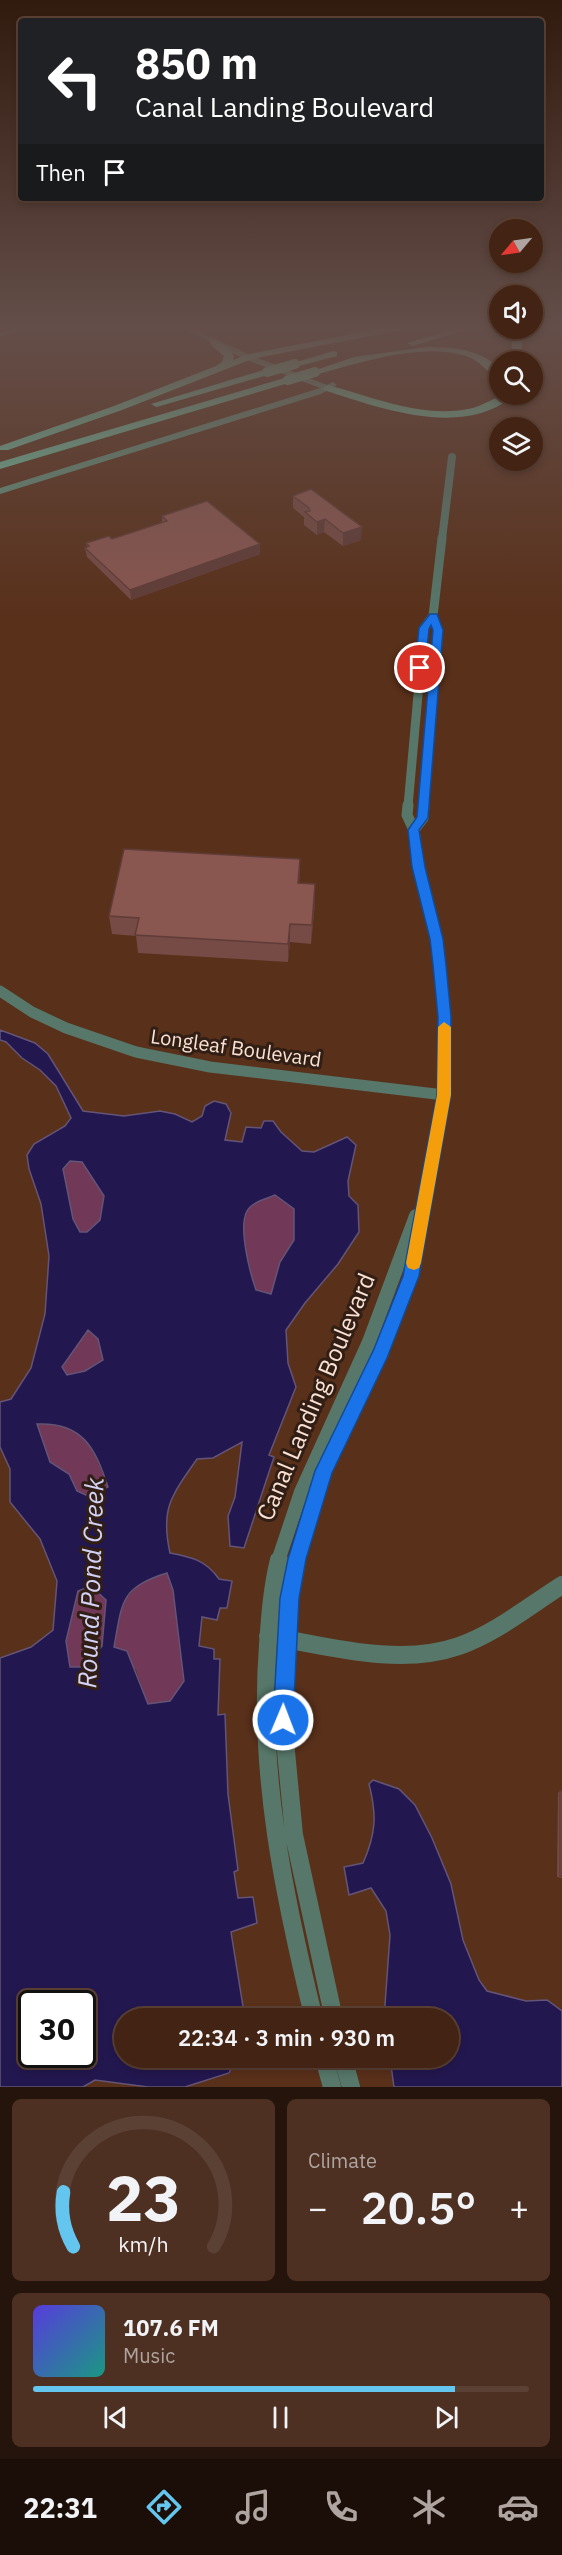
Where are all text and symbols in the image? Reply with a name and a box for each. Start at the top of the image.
text: 850 m [135,36,258,91]
icon: left [36,42,114,120]
text: Canal Landing Boulevard [135,89,434,124]
icon: arrive [98,156,131,189]
text: Then [36,158,86,187]
north arrow [489,219,543,273]
map controls [489,219,543,471]
button: sound [489,285,543,339]
button: search [489,351,543,405]
button: layers [489,417,543,471]
pin [394,642,445,693]
icon: arrive [403,651,436,684]
street label: Longleaf Boulevard [149,1022,323,1073]
street label: Canal Landing Boulevard [248,1268,382,1525]
water label: Round Pond Creek [69,1477,111,1689]
position arrow [251,1688,315,1752]
speed limit sign: 30 [18,1990,96,2068]
text: 22:34 · 3 min · 930 m [178,2023,395,2052]
text: Climate [308,2147,377,2174]
text: 23 [106,2157,181,2238]
text: 20.5° [361,2178,476,2236]
text: − [308,2186,328,2229]
text: + [509,2186,529,2229]
text: km/h [118,2230,169,2258]
text: 107.6 FM [123,2313,219,2342]
text: Music [123,2342,175,2369]
icon: previous [99,2401,132,2434]
icon: pause [264,2401,297,2434]
icon: next [430,2401,463,2434]
icon: directions [143,2486,185,2528]
icon: music [232,2486,274,2528]
icon: phone [320,2486,362,2528]
icon: climate [408,2486,450,2528]
icon: car [497,2486,539,2528]
text: 22:31 [23,2490,97,2525]

